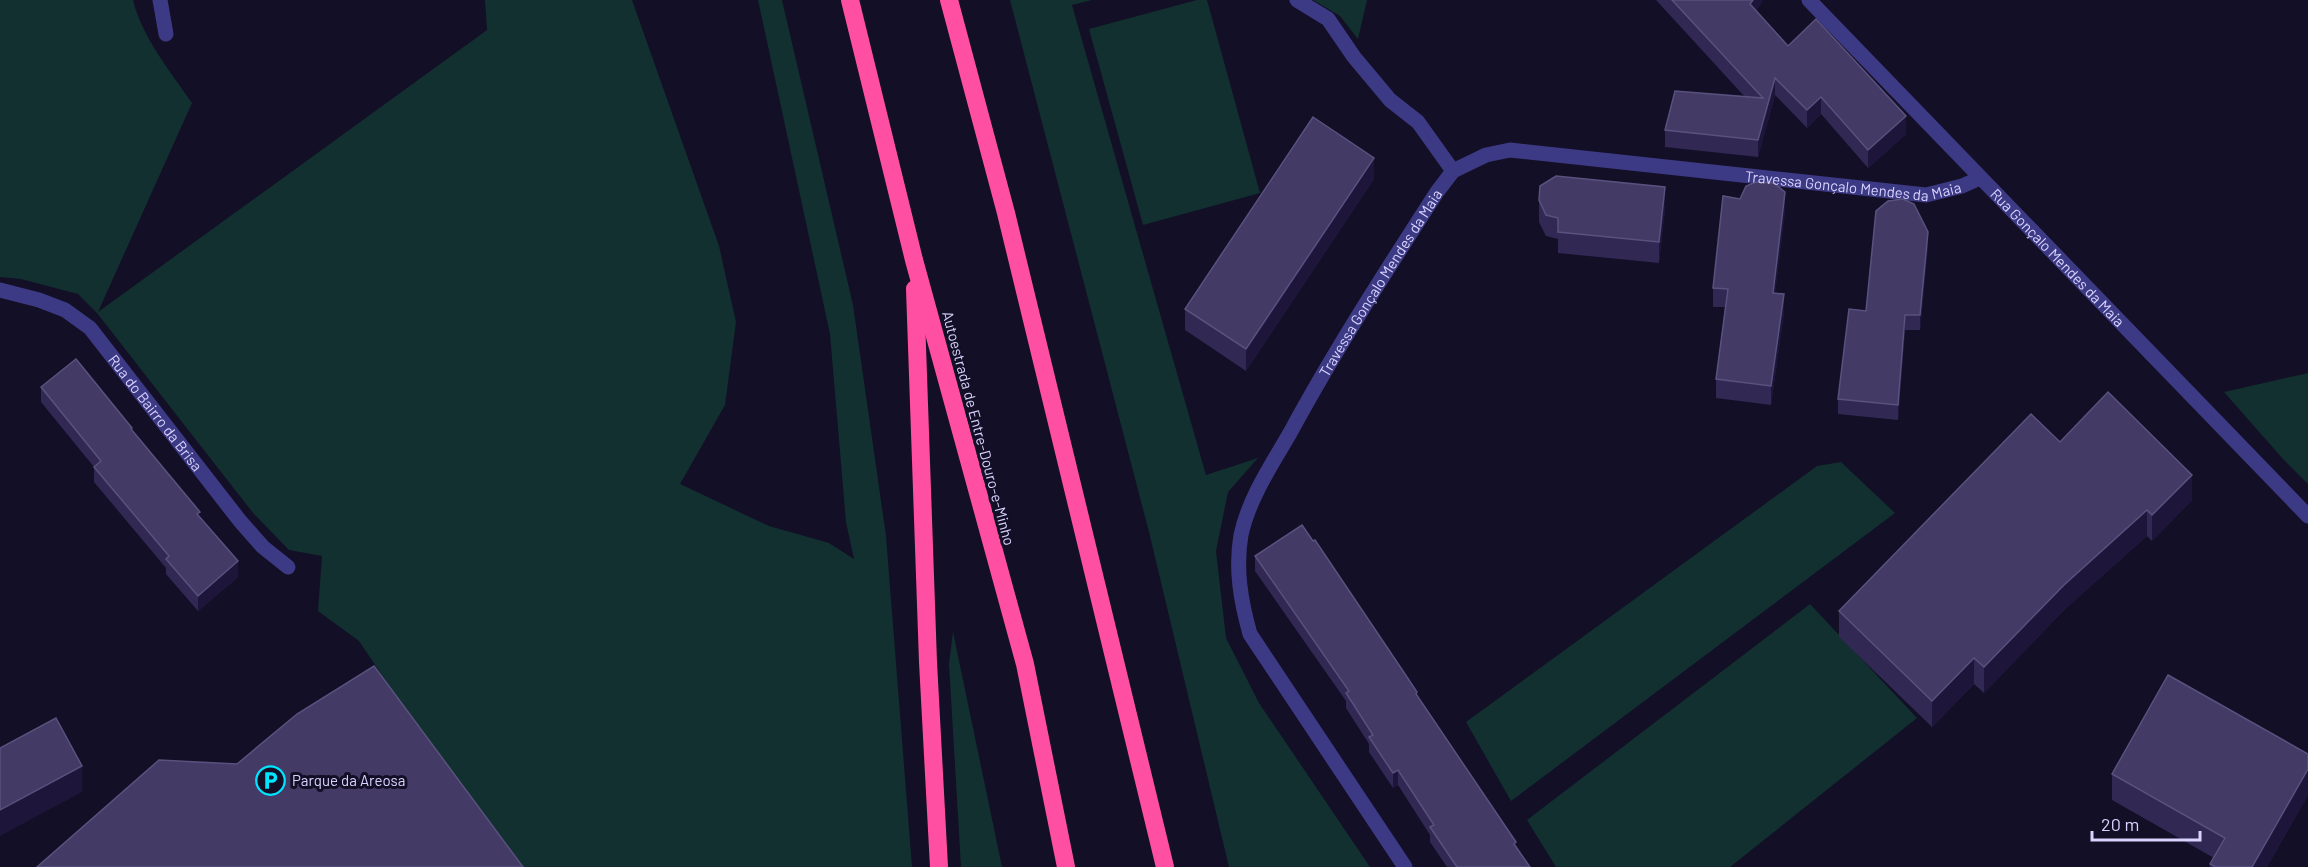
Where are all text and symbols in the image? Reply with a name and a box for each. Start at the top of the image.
street label: Travessa Gonçalo Mendes da Maia [1744,166,1963,204]
street label: Rua Gonçalo Mendes da Maia [1987,185,2129,330]
street label: Travessa Gonçalo Mendes da Maia [1315,186,1446,380]
street label: Autoestrada de Entre-Douro-e-Minho [939,309,1019,547]
street label: Rua do Bairro da Brisa [105,351,207,474]
parking icon: Parque da Areosa [255,764,287,796]
place label: Parque da Areosa [292,771,406,789]
scale bar [2092,804,2200,842]
text: 20 m [2101,813,2139,835]

